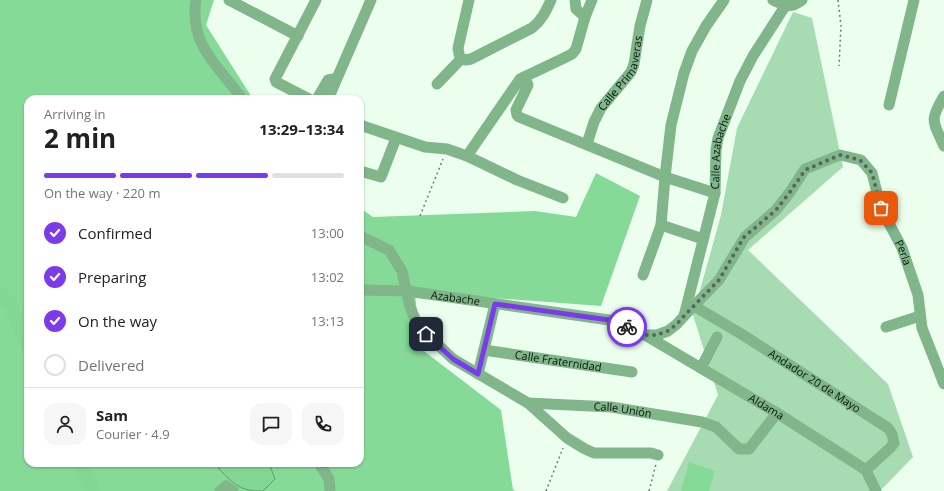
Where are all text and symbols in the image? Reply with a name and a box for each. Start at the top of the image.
street label: Calle Primaveras [594,35,645,114]
text: Arriving in [44,105,106,123]
street label: Calle Azabache [707,111,734,190]
text: 13:29–13:34 [259,119,344,139]
text: 2 min [44,120,116,156]
text: On the way · 220 m [44,184,160,202]
pin [864,191,898,225]
icon: bag [870,197,892,219]
icon: check [44,222,66,244]
text: Confirmed [78,223,152,243]
text: 13:00 [311,224,344,242]
street label: Perla [892,237,915,267]
icon: check [44,266,66,288]
text: Preparing [78,267,146,287]
text: 13:02 [311,268,344,286]
street label: Azabache [430,287,481,308]
courier [607,307,647,347]
icon: check [44,310,66,332]
text: On the way [78,311,157,331]
text: 13:13 [311,312,344,330]
icon: bike [616,316,638,338]
pin [409,317,443,351]
icon: home [415,323,437,345]
street label: Andador 20 de Mayo [766,345,864,416]
street label: Calle Fraternidad [514,347,603,374]
text: Delivered [78,355,145,375]
street label: Aldama [746,390,787,423]
street label: Calle Unión [593,398,653,421]
button: person [44,403,86,445]
button: chat [250,403,292,445]
button: phone [302,403,344,445]
text: Sam [96,405,128,425]
text: Courier · 4.9 [96,425,170,443]

